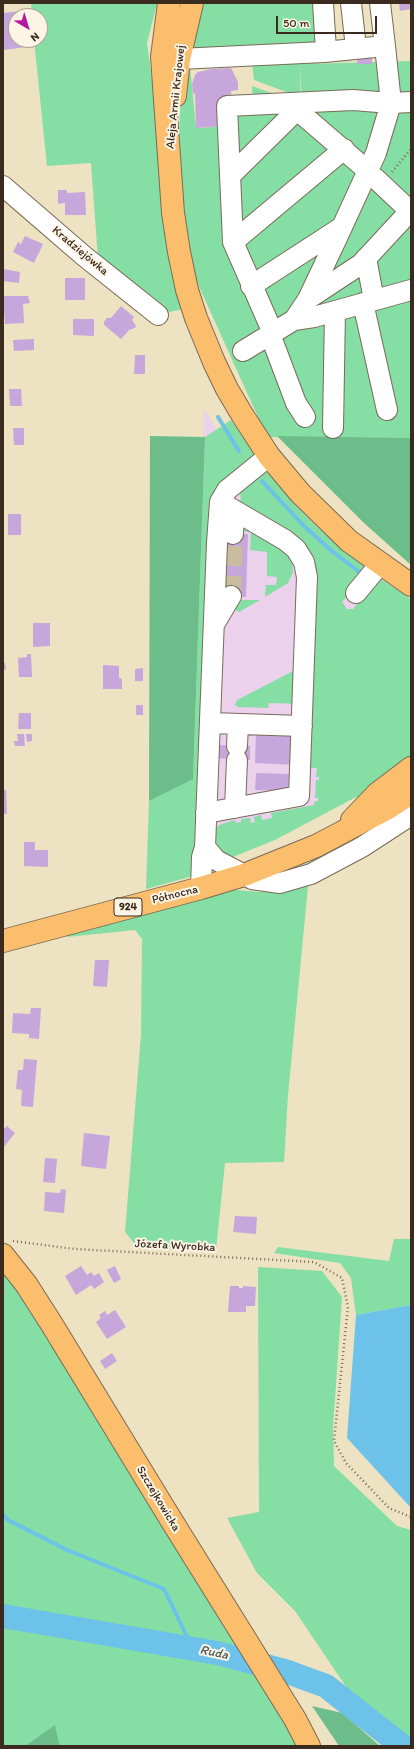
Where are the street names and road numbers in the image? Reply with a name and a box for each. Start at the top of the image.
street label: Aleja Armii Krajowej [163,45,189,149]
street label: Kradziejówka [49,223,111,279]
street label: Północna [150,882,200,908]
road number: 924 [114,898,142,916]
street label: Józefa Wyrobka [134,1237,216,1255]
street label: Szczejkowicka [133,1464,183,1534]

